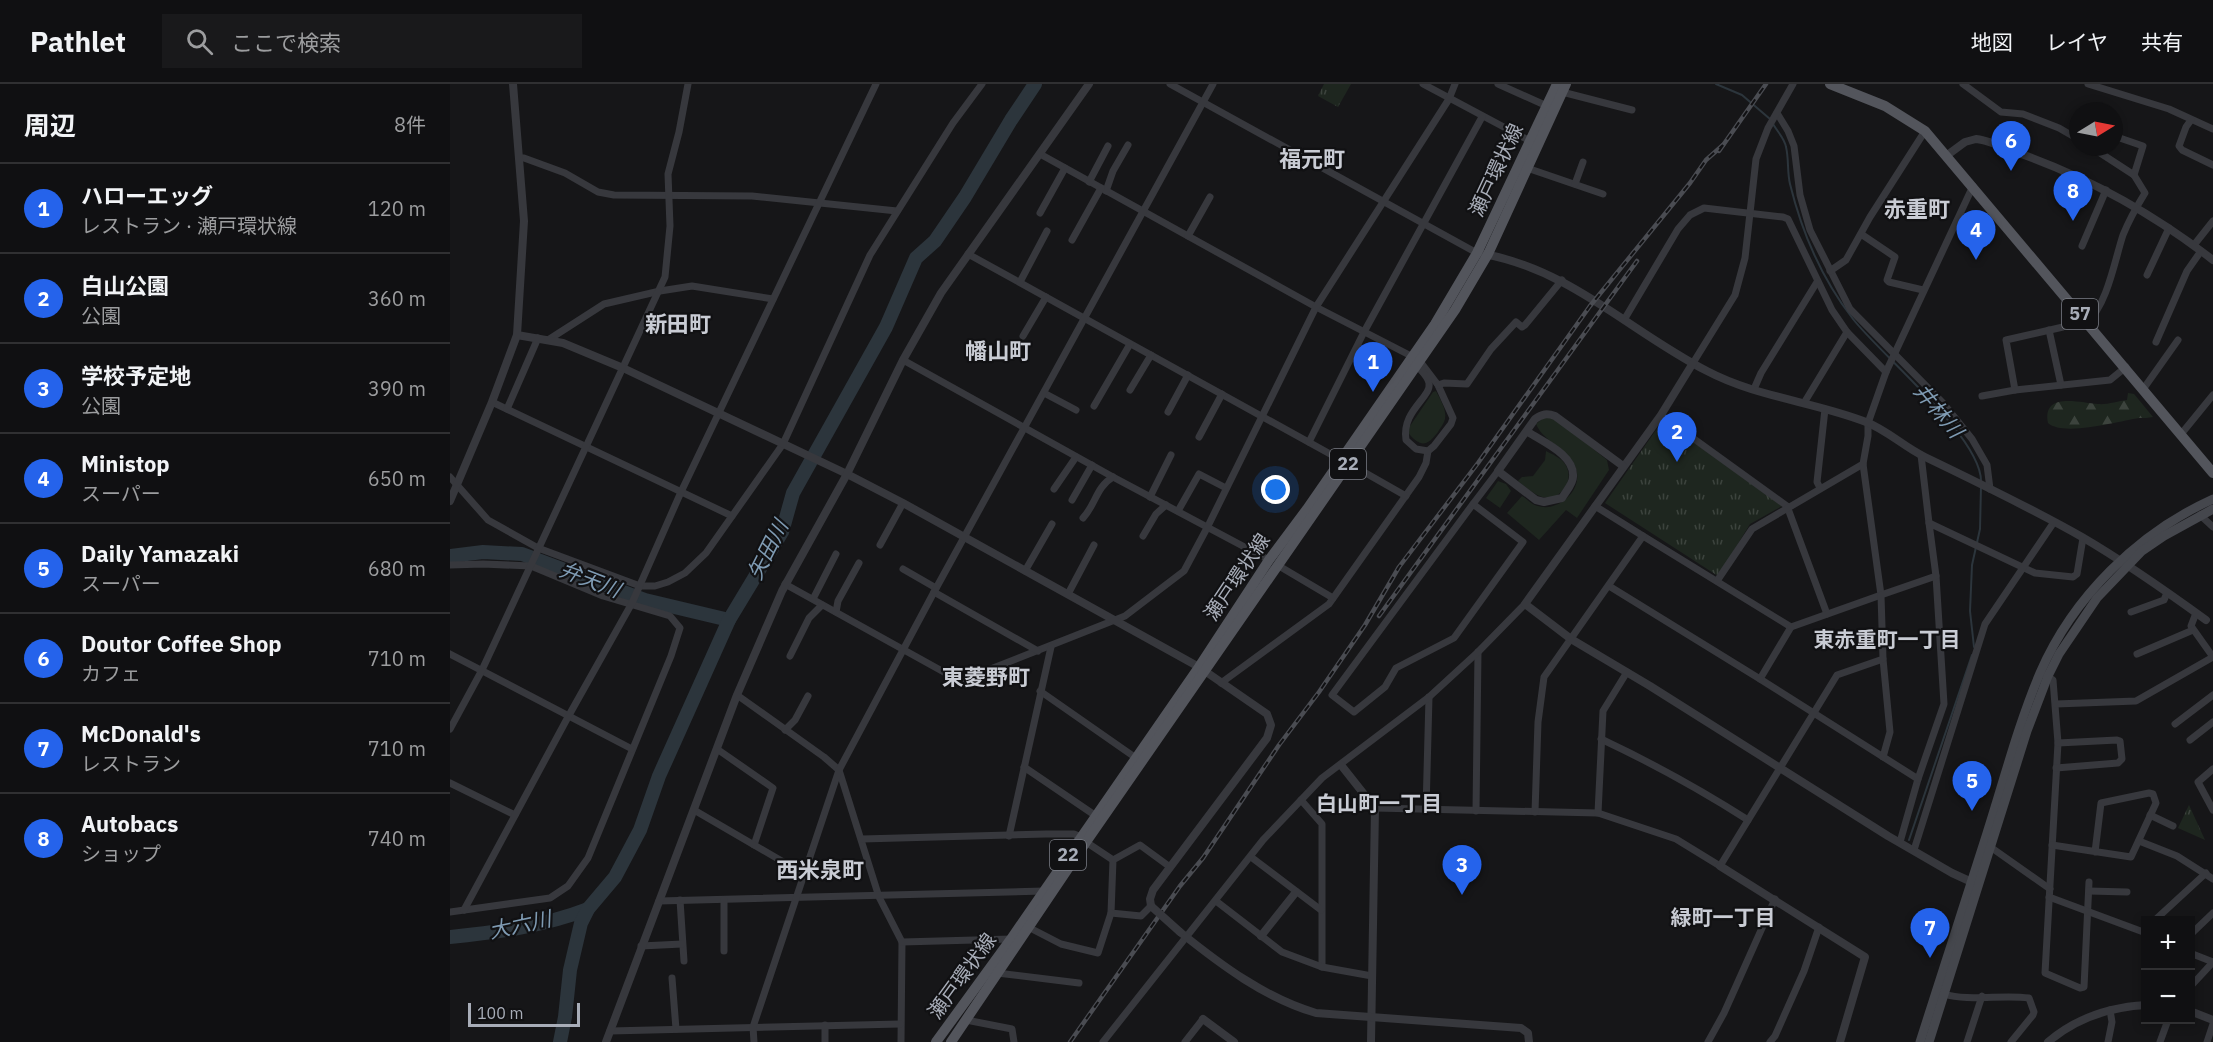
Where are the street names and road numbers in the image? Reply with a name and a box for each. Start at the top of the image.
street label: 瀬戸環状線 [1462,119,1529,221]
road number: 57 [2062,299,2098,329]
road number: 22 [1330,449,1366,479]
street label: 瀬戸環状線 [1197,528,1276,626]
road number: 22 [1050,840,1086,870]
street label: 瀬戸環状線 [921,927,1002,1024]

